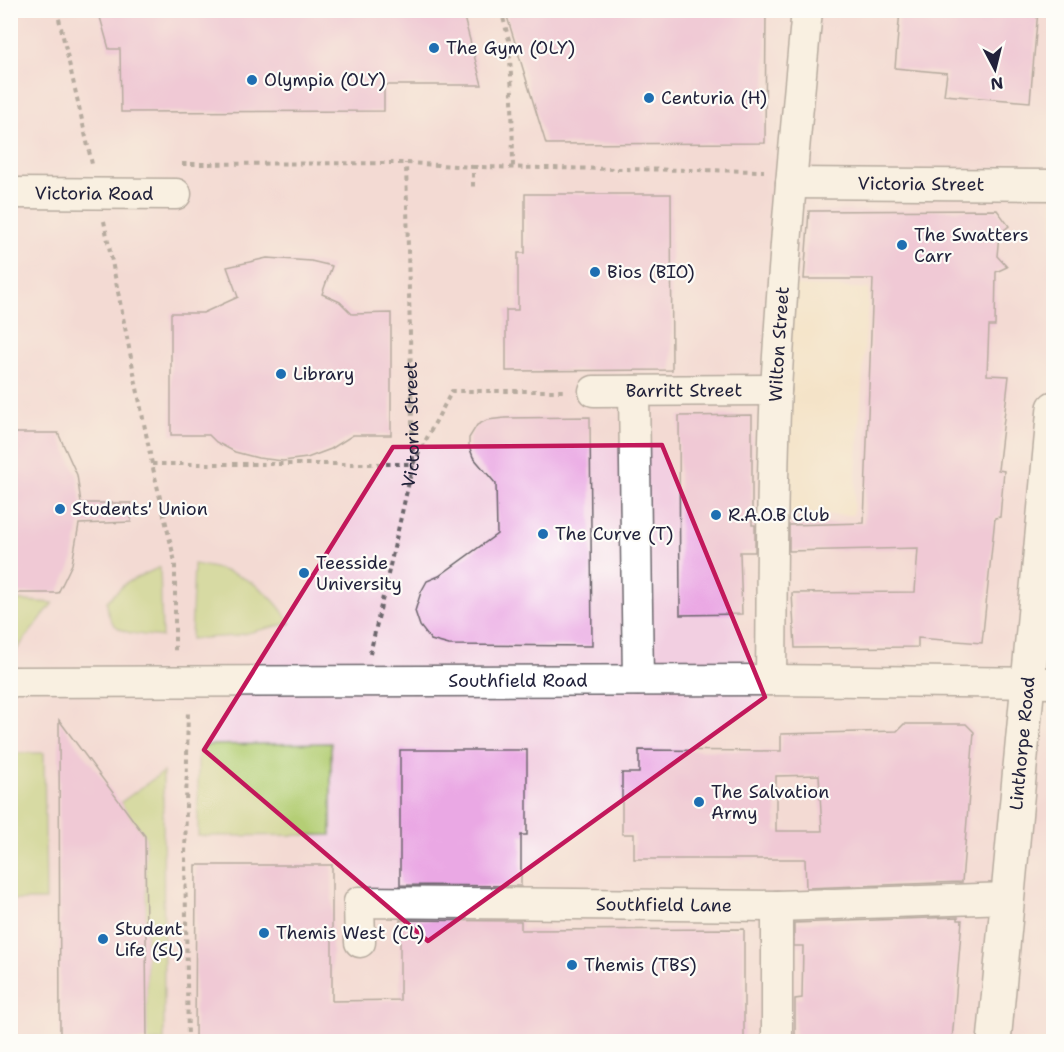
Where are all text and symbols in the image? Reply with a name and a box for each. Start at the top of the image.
place label: The Gym (OLY) [446,36,575,60]
north arrow [965,39,1025,99]
marker: The Gym (OLY) [427,41,441,55]
place label: Olympia (OLY) [264,68,386,92]
text: N [989,72,1004,95]
marker: Olympia (OLY) [245,73,259,87]
place label: Centuria (H) [661,86,767,110]
marker: Centuria (H) [642,91,656,105]
street label: Victoria Street [858,172,985,196]
street label: Victoria Road [34,181,154,206]
place label: The Swatters Carr [914,223,1029,268]
marker: The Swatters Carr [895,238,909,252]
place label: Bios (BIO) [607,260,695,284]
marker: Bios (BIO) [588,265,602,279]
street label: Wilton Street [763,285,795,403]
street label: Victoria Street [396,361,425,490]
place label: Library [293,362,354,386]
marker: Library [274,367,288,381]
street label: Barritt Street [626,378,743,403]
place label: Students' Union [72,497,208,521]
marker: Students' Union [53,502,67,516]
place label: R.A.O.B Club [728,503,830,527]
marker: R.A.O.B Club [709,508,723,522]
place label: The Curve (T) [555,522,673,546]
marker: The Curve (T) [536,527,550,541]
place label: Teesside University [316,551,402,596]
marker: Teesside University [297,566,311,580]
street label: Southfield Road [448,668,588,693]
street label: Linthorpe Road [1004,675,1041,811]
place label: The Salvation Army [711,780,829,825]
marker: The Salvation Army [692,795,706,809]
street label: Southfield Lane [596,892,732,918]
place label: Student Life (SL) [115,917,183,962]
place label: Themis West (CL) [276,921,424,945]
marker: Themis West (CL) [257,926,271,940]
marker: Student Life (SL) [96,932,110,946]
place label: Themis (TBS) [584,953,697,977]
marker: Themis (TBS) [565,958,579,972]

